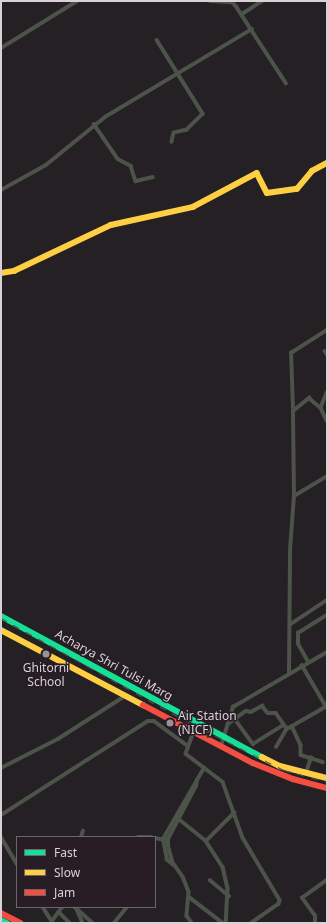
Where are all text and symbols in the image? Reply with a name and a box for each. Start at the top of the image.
street label: Acharya Shri Tulsi Marg [53,627,175,703]
marker: Ghitorni School [41,649,51,659]
place label: Ghitorni School [23,661,69,689]
place label: Air Station (NICF) [178,709,237,737]
marker: Air Station (NICF) [165,718,175,728]
legend [16,836,156,908]
text: Fast [54,844,77,861]
text: Slow [54,864,80,881]
text: Jam [54,884,75,901]

